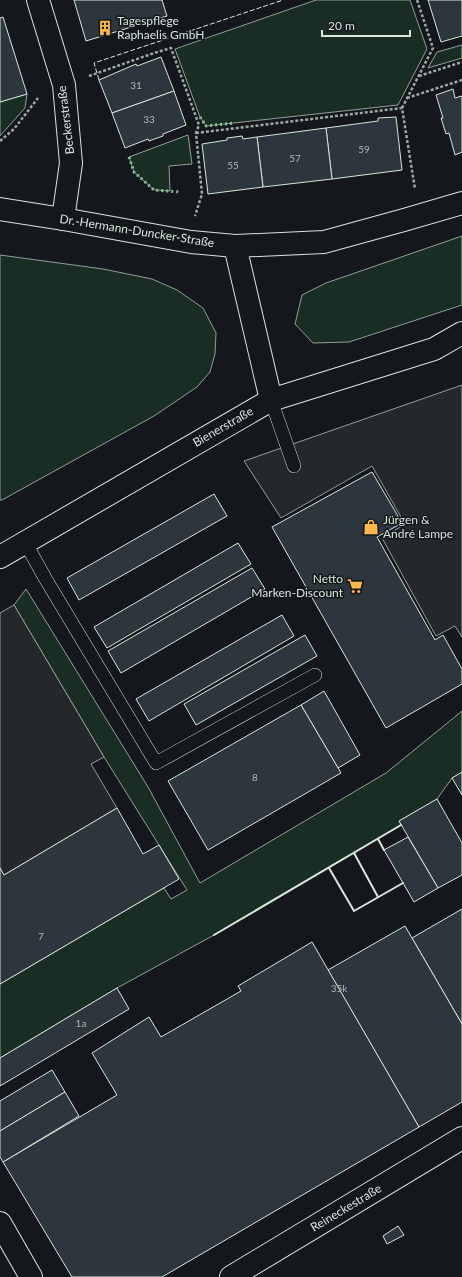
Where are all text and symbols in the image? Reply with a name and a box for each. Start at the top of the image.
scale bar [322,12,410,38]
place label: Tagespflege Raphaelis GmbH [117,13,204,42]
text: 20 m [328,18,355,33]
building icon: Tagespflege Raphaelis GmbH [96,19,114,37]
house number: 31 [130,79,142,91]
street label: Beckerstraße [54,85,77,155]
house number: 33 [143,113,155,125]
house number: 59 [358,143,370,155]
house number: 57 [289,152,301,164]
house number: 55 [227,159,239,171]
street label: Dr.-Hermann-Duncker-Straße [59,211,216,250]
street label: Bienerstraße [190,403,256,450]
place label: Jürgen & André Lampe [383,512,453,541]
shop icon: Jürgen & André Lampe [362,518,380,536]
place label: Netto Marken-Discount [251,571,344,600]
supermarket icon: Netto Marken-Discount [346,577,364,595]
house number: 8 [252,771,258,783]
house number: 7 [38,930,44,942]
house number: 35k [331,982,348,994]
house number: 1a [76,1017,86,1029]
street label: Reineckestraße [307,1180,384,1235]

